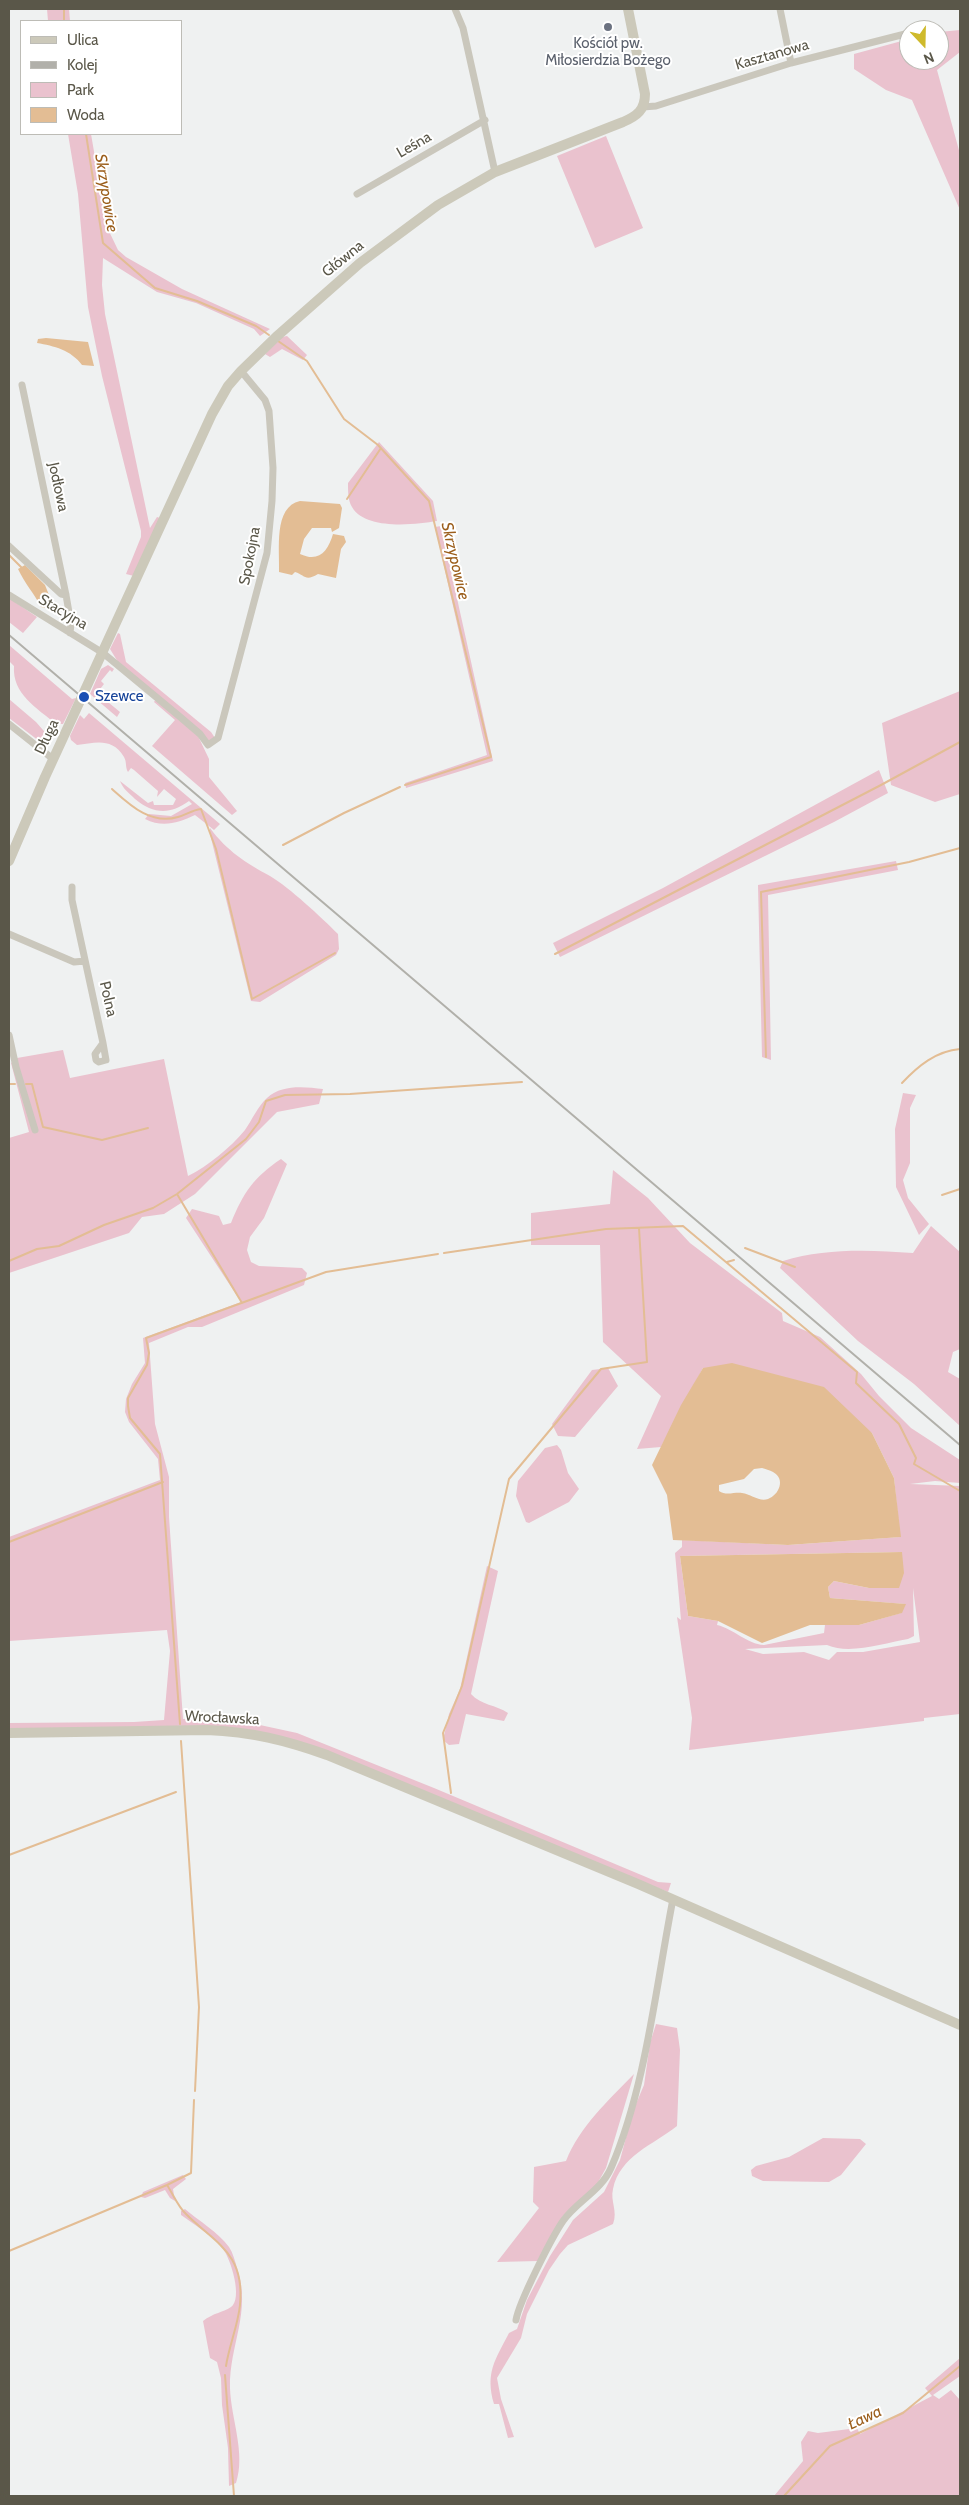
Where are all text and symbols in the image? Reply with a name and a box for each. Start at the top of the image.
legend [20,20,182,135]
north arrow [899,20,949,70]
marker: Kościół pw. Miłosierdzia Bożego [602,21,614,33]
text: Ulica [67,31,98,49]
place label: Kościół pw. Miłosierdzia Bożego [545,35,671,70]
street label: Kasztanowa [733,36,811,74]
text: N [921,48,937,68]
text: Kolej [67,56,98,74]
text: Park [67,81,94,99]
text: Woda [67,106,104,124]
street label: Leśna [394,128,434,162]
water label: Skrzypowice [90,152,122,234]
street label: Główna [319,237,367,281]
street label: Jodłowa [44,461,72,513]
water label: Skrzypowice [437,520,473,602]
street label: Spokojna [236,525,264,587]
street label: Stacyjna [35,590,91,634]
place label: Szewce [95,688,143,706]
marker: Szewce [77,690,91,704]
street label: Długa [31,716,63,758]
street label: Polna [95,980,121,1018]
street label: Wrocławska [184,1707,260,1729]
water label: Ława [845,2402,885,2434]

